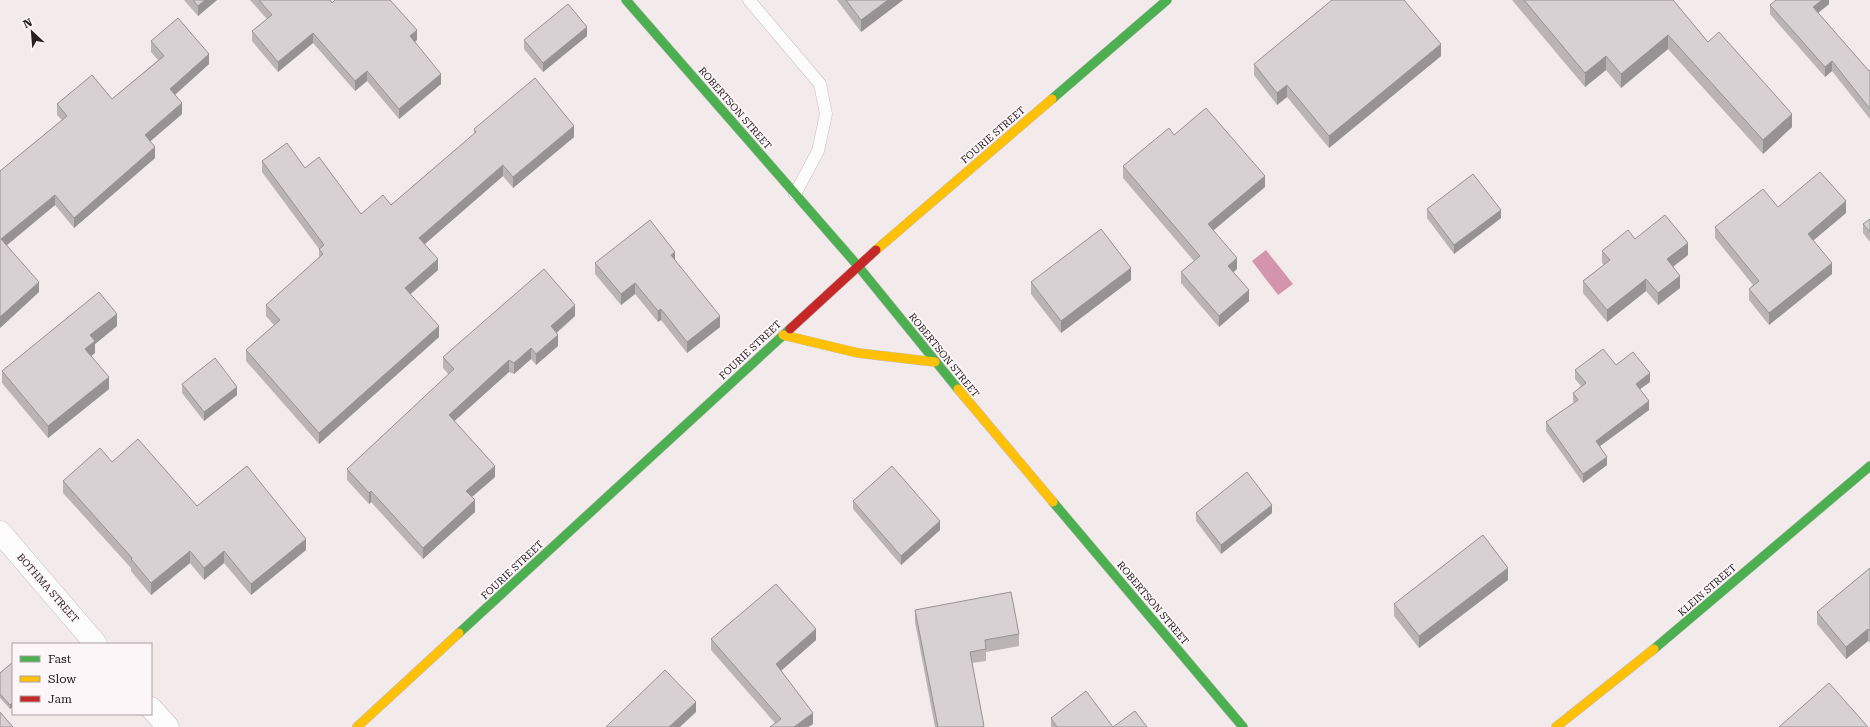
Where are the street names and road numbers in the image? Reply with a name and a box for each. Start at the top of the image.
street label: ROBERTSON STREET [696,65,774,151]
street label: FOURIE STREET [959,104,1027,166]
street label: ROBERTSON STREET [907,311,982,400]
street label: FOURIE STREET [717,318,783,382]
street label: FOURIE STREET [479,538,545,602]
street label: BOTHMA STREET [15,551,81,625]
street label: ROBERTSON STREET [1115,559,1191,647]
street label: KLEIN STREET [1676,562,1738,618]

